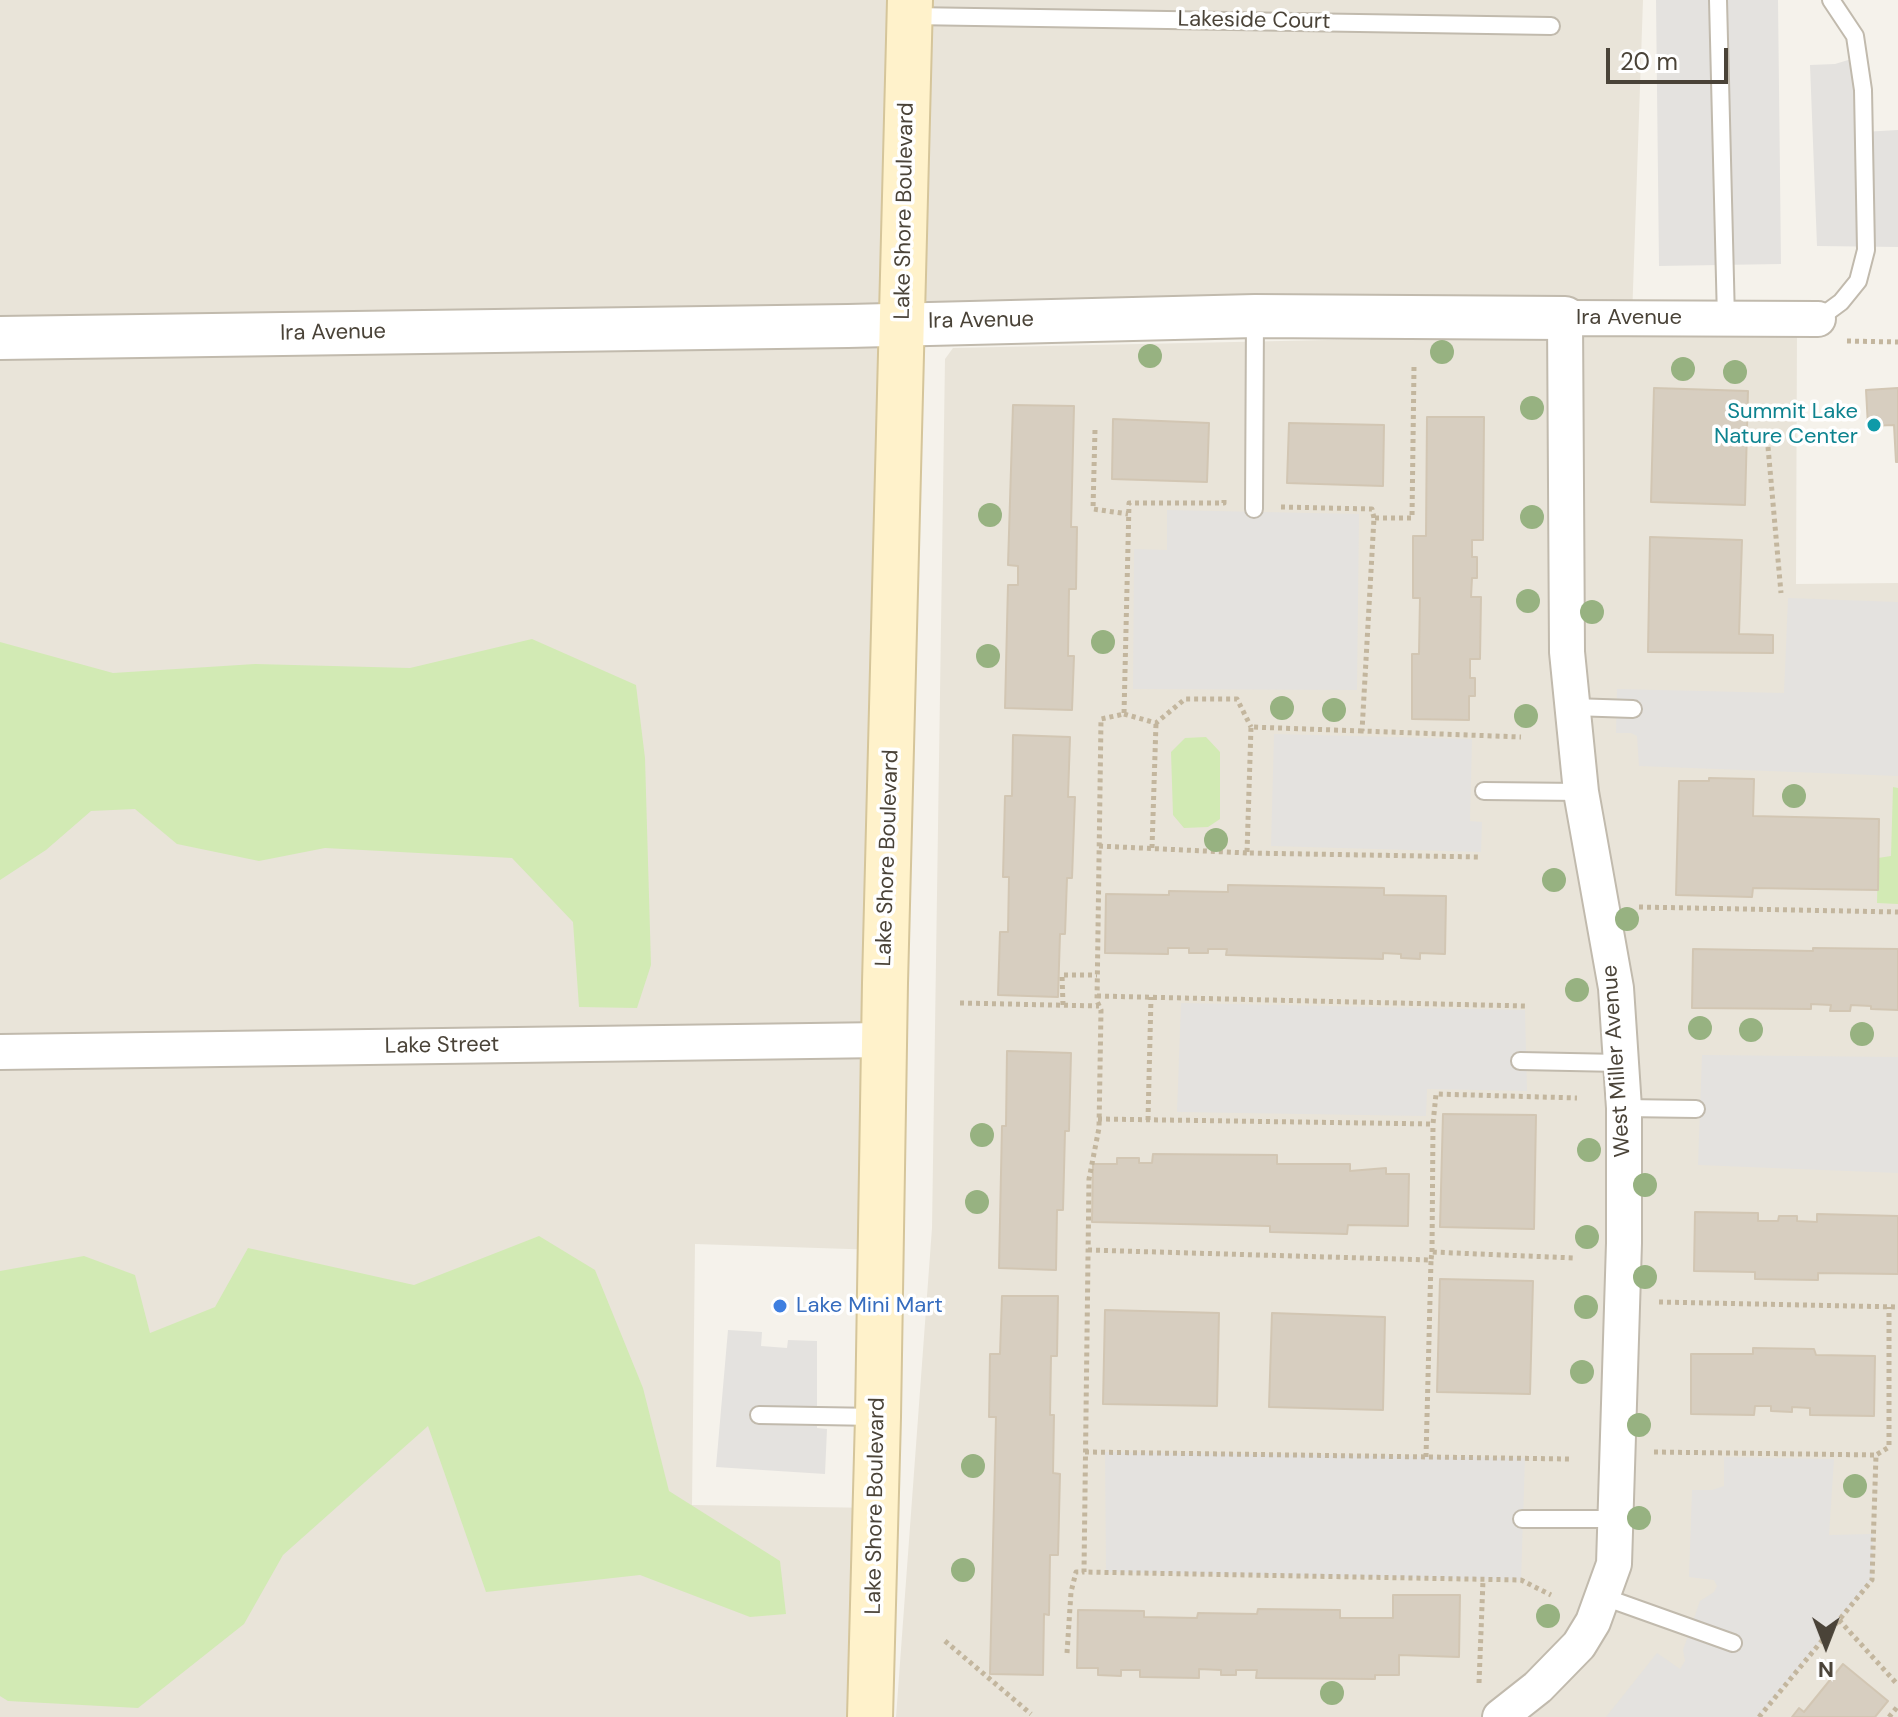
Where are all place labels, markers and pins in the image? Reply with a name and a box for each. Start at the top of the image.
place label: Summit Lake Nature Center [1714,399,1858,450]
marker: Summit Lake Nature Center [1865,416,1883,434]
place label: Lake Mini Mart [796,1293,943,1319]
marker: Lake Mini Mart [771,1297,789,1315]

